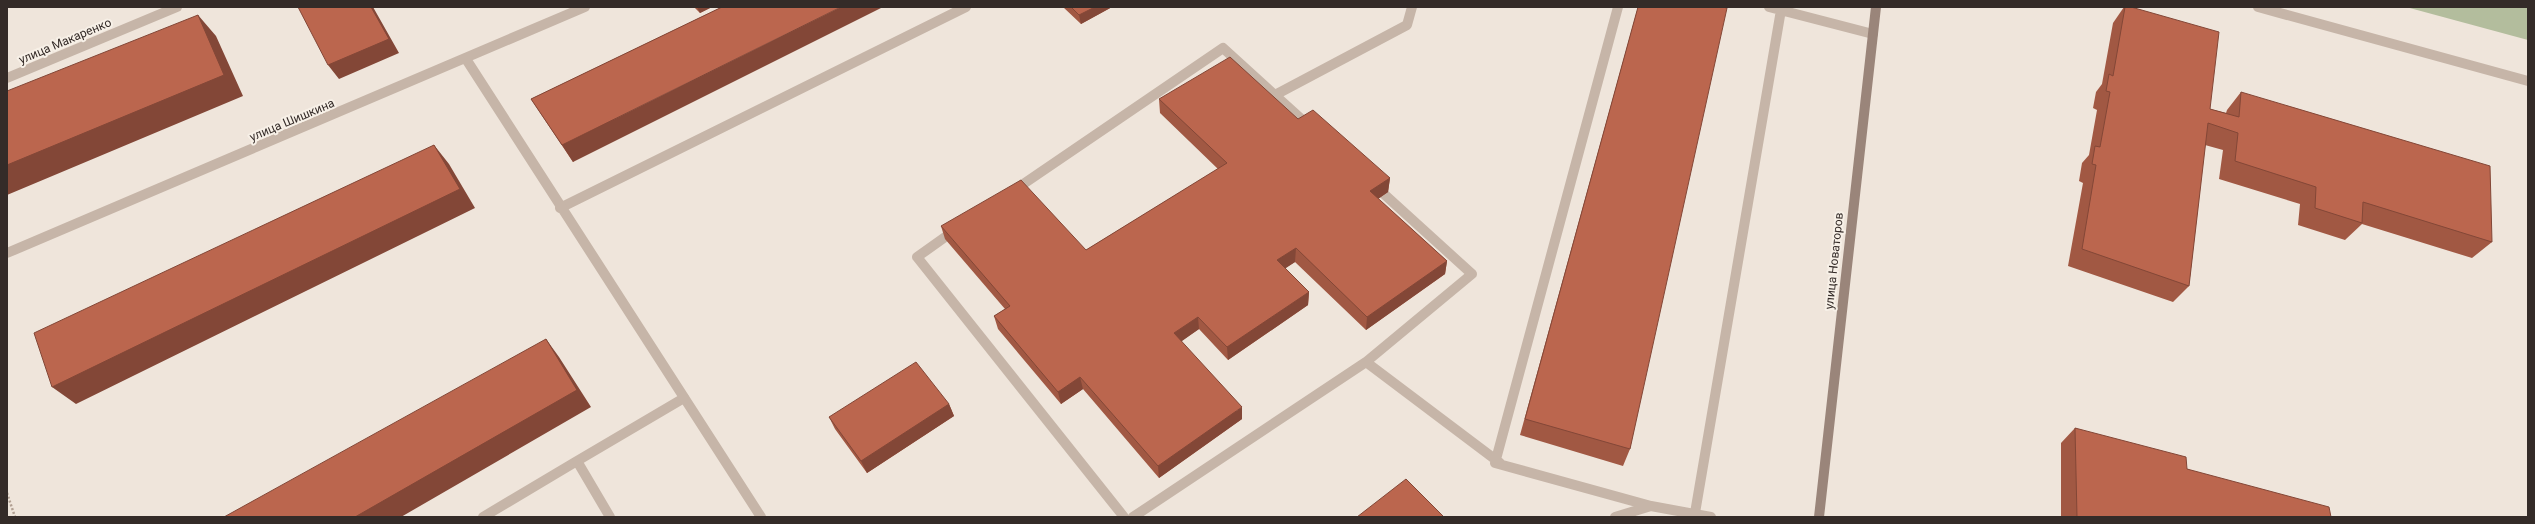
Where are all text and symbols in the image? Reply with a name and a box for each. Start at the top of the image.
street label: улица Макаренко [17,15,114,67]
street label: улица Шишкина [248,96,336,144]
street label: улица Новаторов [1822,212,1846,310]

